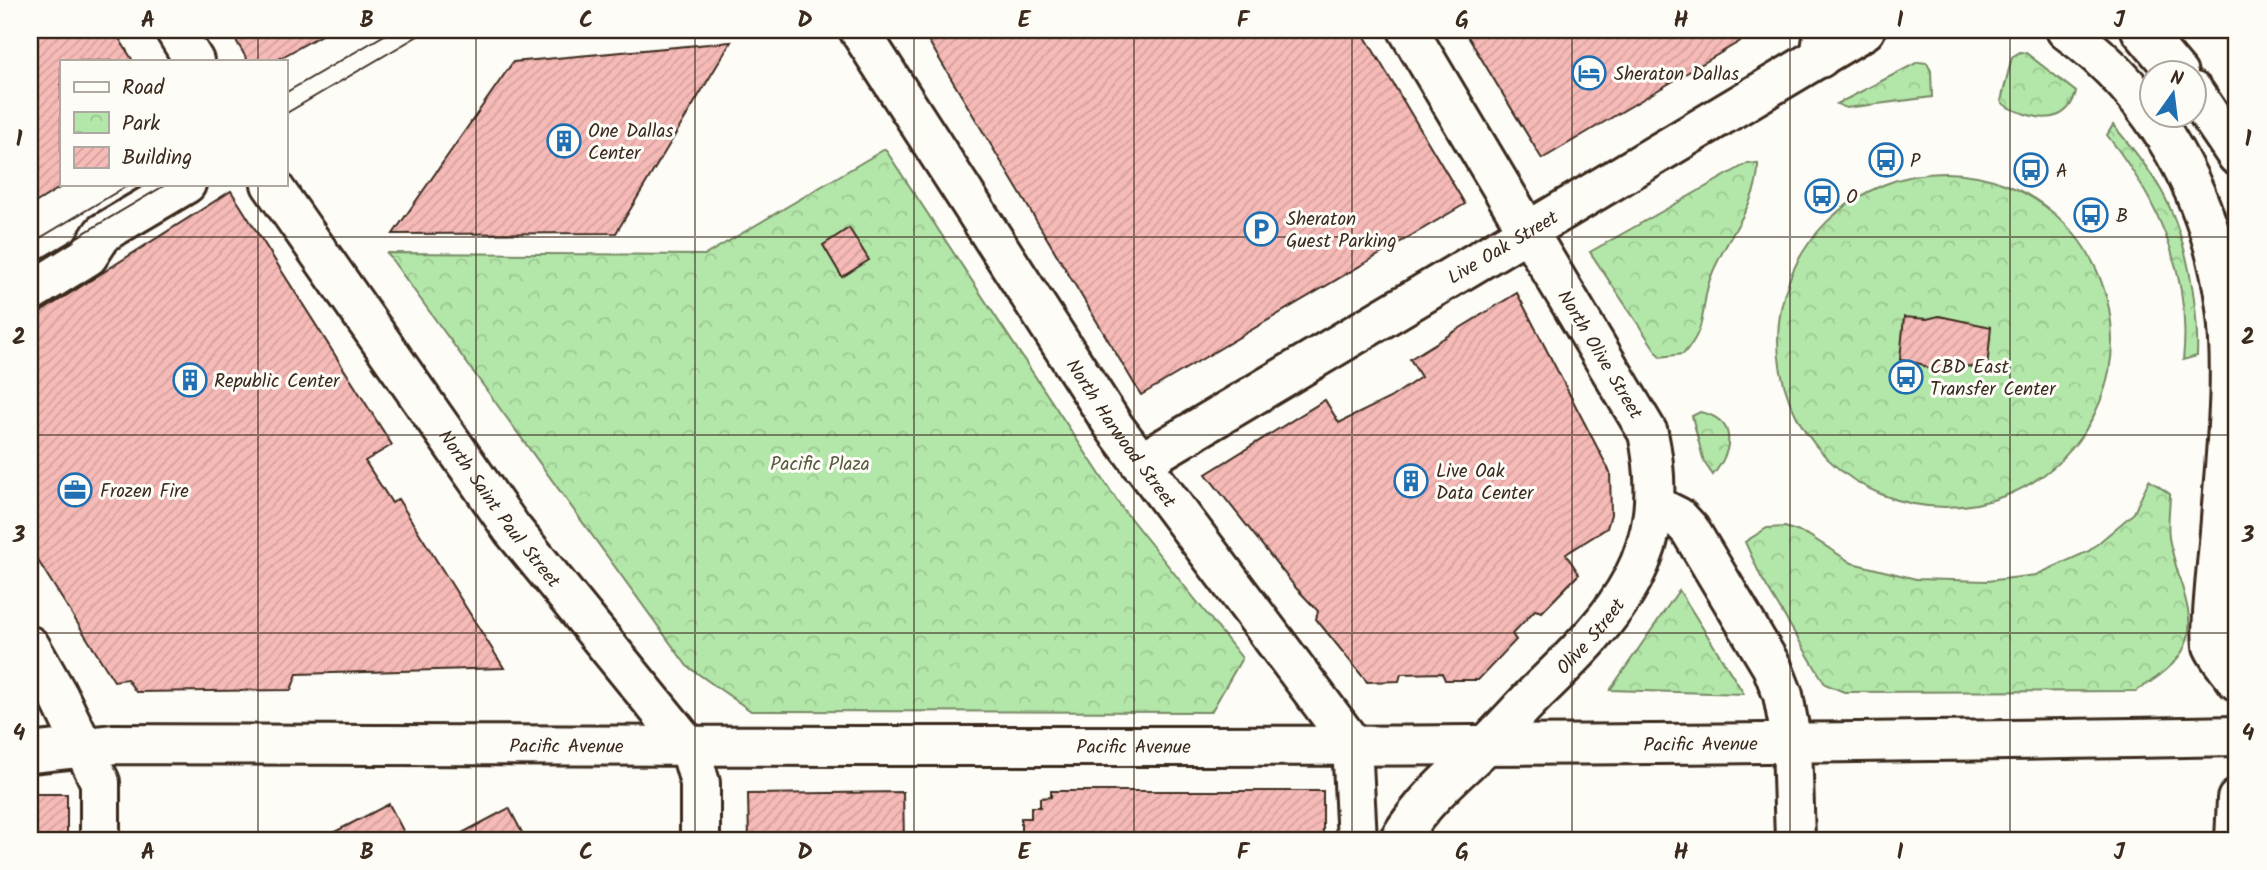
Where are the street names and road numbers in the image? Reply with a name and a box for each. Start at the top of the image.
street label: Live Oak Street [1442,203,1565,293]
street label: North Olive Street [1549,285,1650,426]
street label: North Harwood Street [1057,353,1183,515]
street label: North Saint Paul Street [430,424,568,596]
street label: Olive Street [1550,592,1634,683]
street label: Pacific Avenue [1643,730,1758,761]
street label: Pacific Avenue [509,732,624,763]
street label: Pacific Avenue [1076,733,1191,763]

